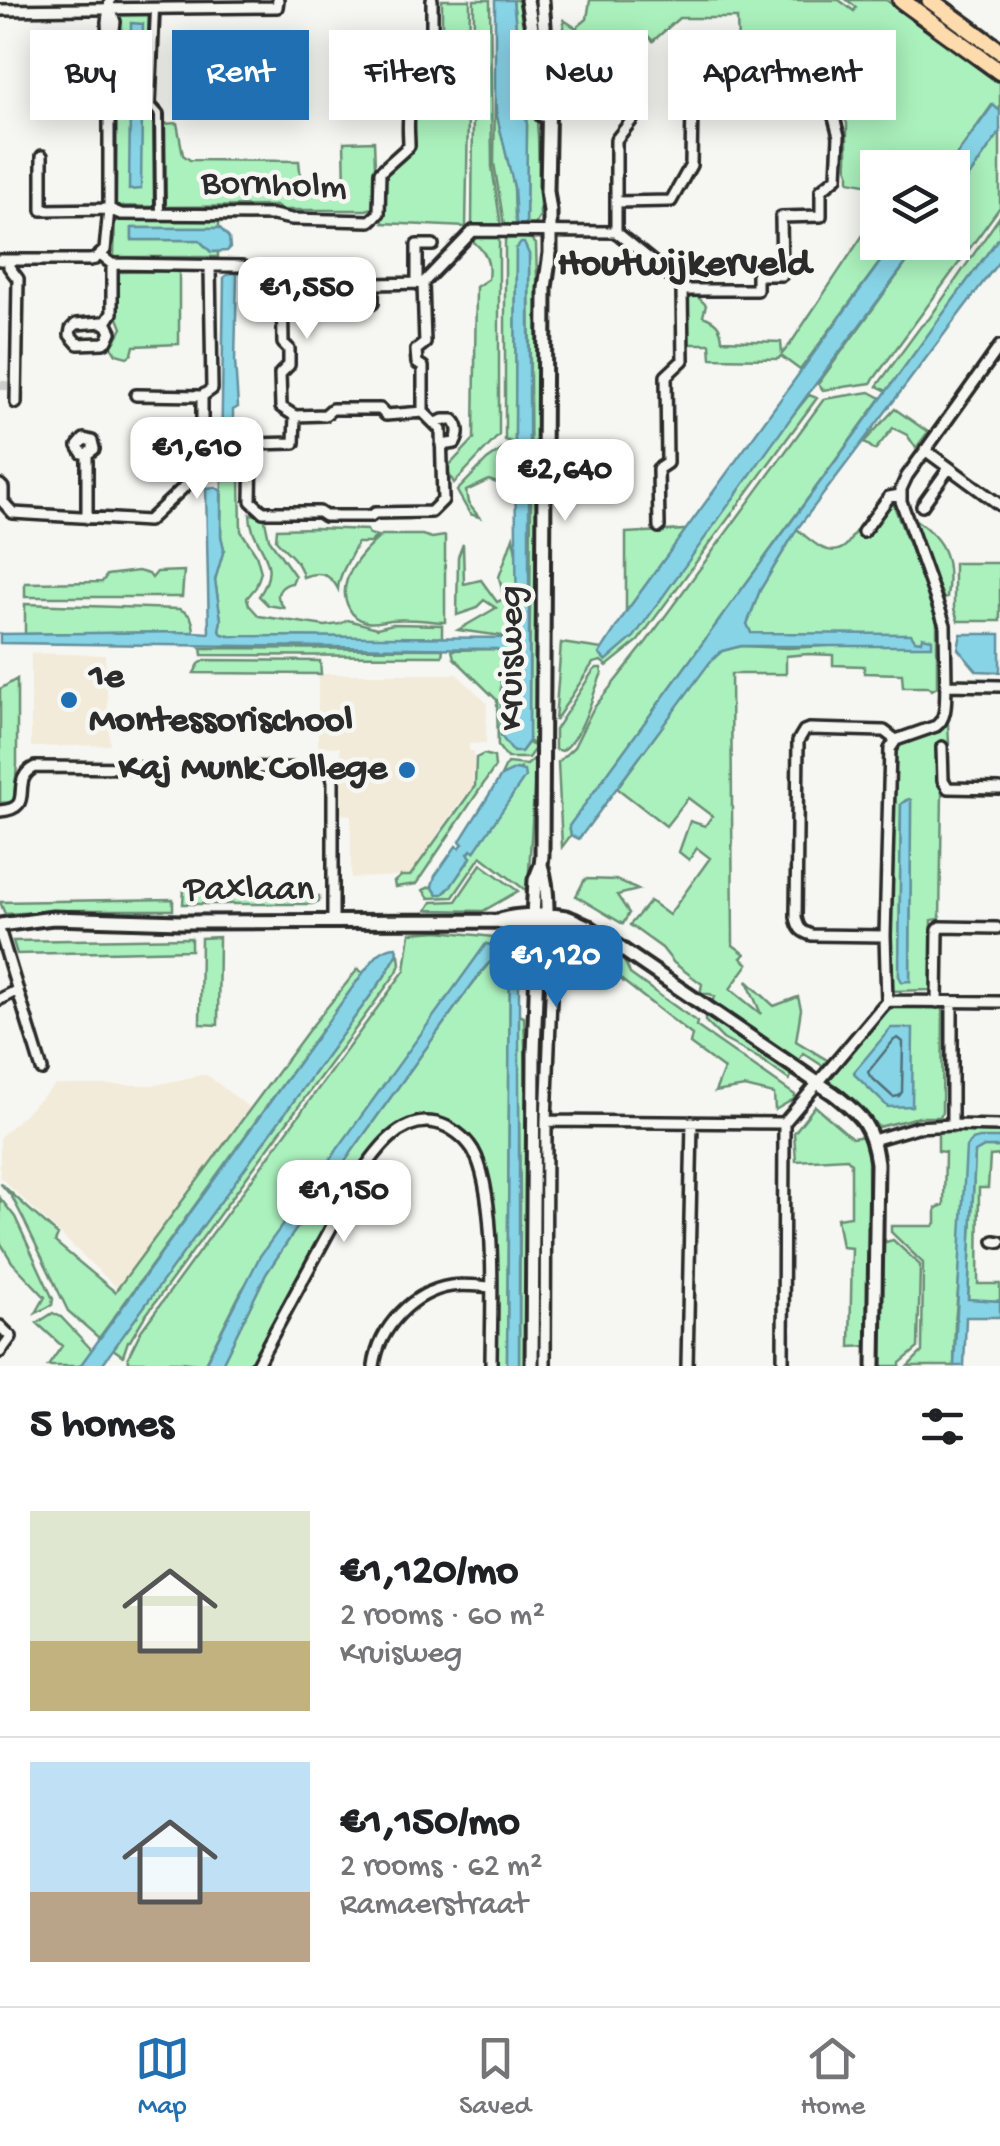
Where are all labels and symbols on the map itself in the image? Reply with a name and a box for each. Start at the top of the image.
street label: Bornholm [199,162,348,212]
district label: Houtwijkerveld [557,242,814,289]
pin: €1,550 [226,257,388,342]
pin: €1,610 [116,417,278,502]
pin: €2,640 [484,439,646,524]
street label: Kruisweg [491,585,535,731]
place label: 1e Montessorischool [87,656,353,744]
marker: 1e Montessorischool [58,689,80,711]
place label: Kaj Munk College [118,748,388,792]
marker: Kaj Munk College [396,759,418,781]
street label: Paxlaan [183,869,314,913]
pin: €1,120 [475,925,637,1010]
pin: €1,150 [263,1160,425,1245]

